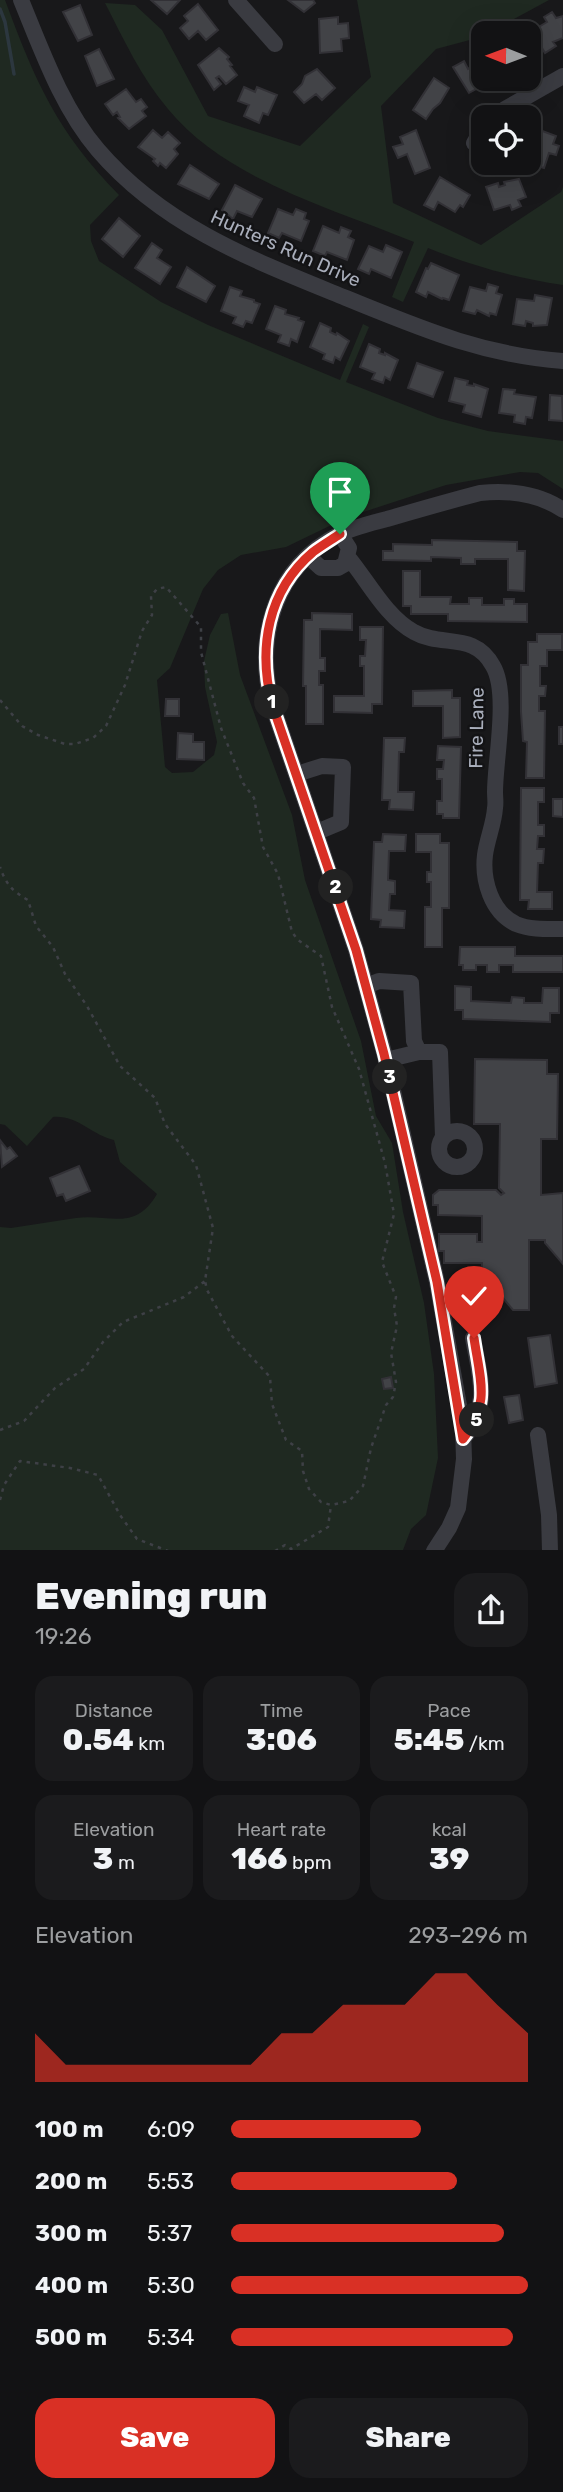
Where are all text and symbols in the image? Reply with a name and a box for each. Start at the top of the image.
north arrow [471,21,541,91]
map controls [471,21,541,175]
button: locate [471,105,541,175]
street label: Hunters Run Drive [207,205,364,292]
pin [310,462,370,534]
icon: arrive [321,473,359,511]
pin: 1 [254,684,290,720]
street label: Fire Lane [464,687,489,769]
text: 1 [267,690,276,713]
pin: 2 [318,870,354,904]
text: 2 [329,875,342,898]
pin: 3 [372,1060,408,1094]
text: 3 [383,1065,396,1088]
pin [444,1266,504,1338]
icon: check [455,1277,493,1315]
pin: 5 [460,1402,494,1438]
text: 5 [470,1408,483,1431]
text: Evening run [35,1573,268,1619]
button: share [454,1573,528,1647]
text: 19:26 [35,1622,92,1650]
text: Distance [75,1699,153,1722]
text: Time [260,1699,303,1722]
text: Pace [427,1699,471,1722]
text: 0.54 [63,1722,134,1758]
text: 3:06 [246,1722,317,1758]
text: 5:45 [394,1722,464,1758]
text: km [134,1732,165,1755]
text: /km [464,1732,505,1755]
text: Elevation [73,1818,155,1841]
text: Heart rate [237,1818,326,1841]
text: kcal [432,1818,467,1841]
text: 3 [93,1841,113,1877]
text: 166 [231,1841,287,1877]
text: 39 [429,1841,469,1877]
text: m [113,1851,135,1874]
text: bpm [287,1851,332,1874]
text: Elevation [35,1921,134,1949]
text: 293–296 m [408,1921,528,1949]
text: 100 m [35,2115,104,2143]
text: 6:09 [147,2115,195,2143]
text: 200 m [35,2167,107,2195]
text: 5:53 [147,2167,194,2195]
text: 300 m [35,2219,107,2247]
text: 5:37 [147,2219,192,2247]
text: 400 m [35,2271,108,2299]
text: 5:30 [147,2271,195,2299]
text: 500 m [35,2323,107,2351]
text: 5:34 [147,2323,195,2351]
button: Save [35,2398,275,2478]
button: Share [289,2398,528,2478]

